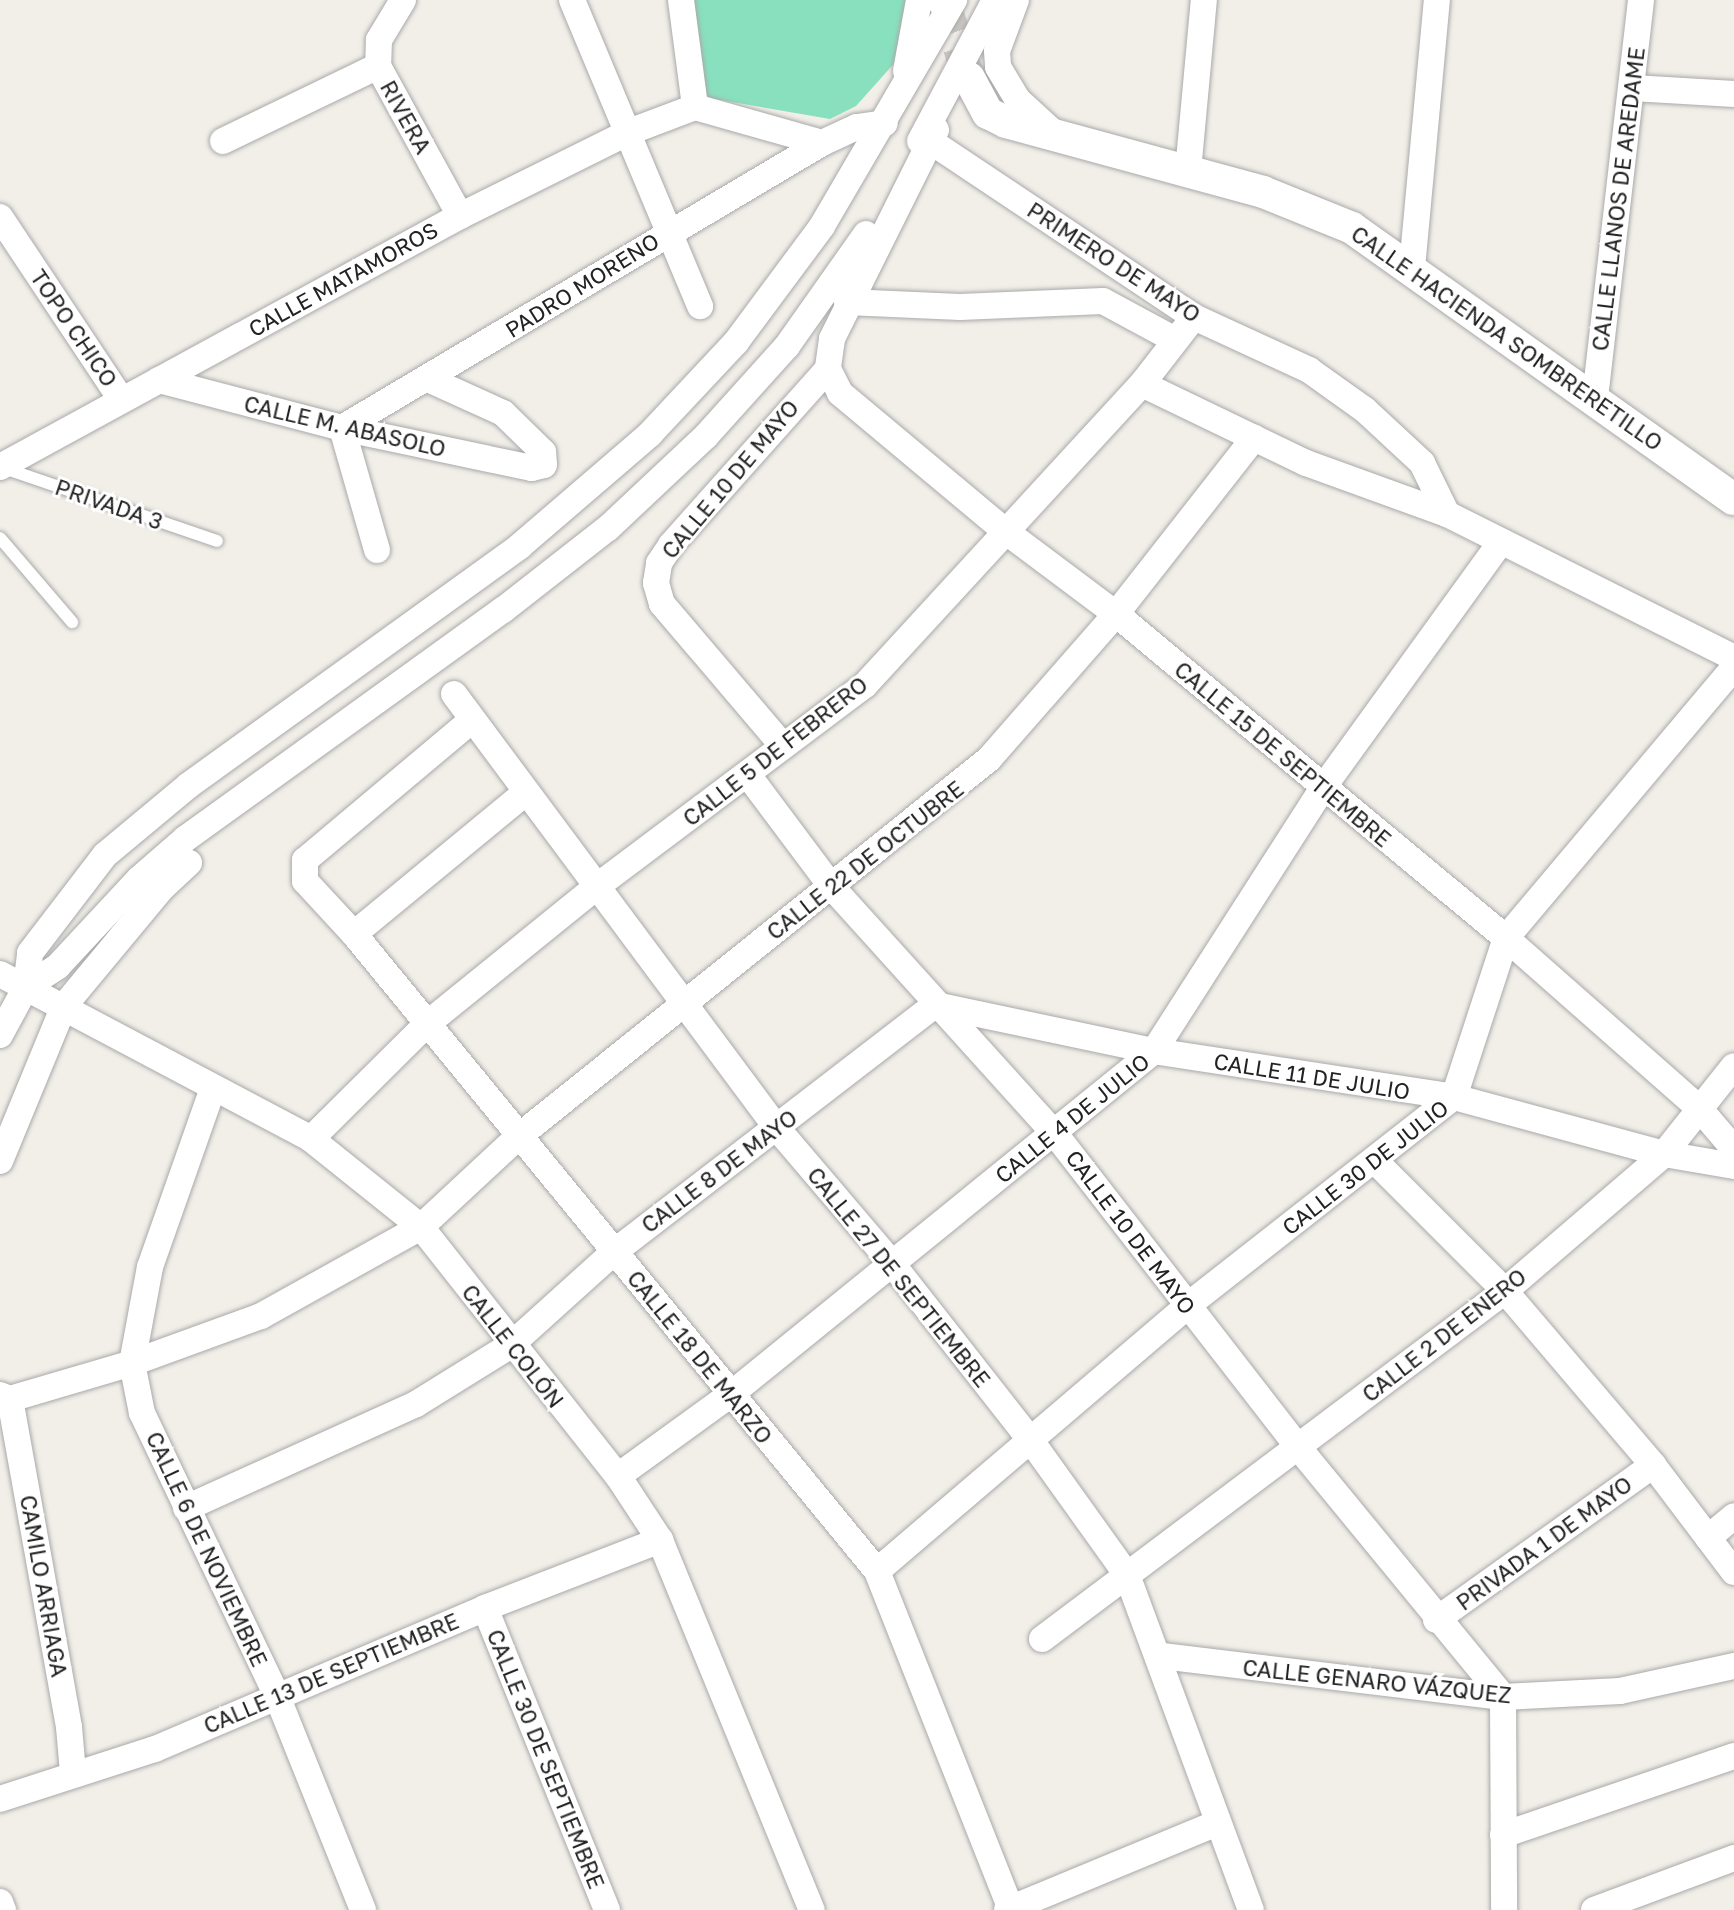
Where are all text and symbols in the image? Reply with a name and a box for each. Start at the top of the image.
street label: CALLE LLANOS DE AREDAME [1586,46,1650,352]
street label: RIVERA [375,76,437,158]
street label: PRIMERO DE MAYO [1023,196,1205,328]
street label: CALLE MATAMOROS [244,216,442,342]
street label: CALLE HACIENDA SOMBRERETILLO [1346,220,1668,456]
street label: PADRO MORENO [500,227,664,343]
street label: TOPO CHICO [25,264,123,392]
street label: CALLE M. ABASOLO [242,390,448,462]
street label: CALLE 10 DE MAYO [656,394,804,564]
street label: PRIVADA 3 [52,473,166,535]
street label: CALLE 15 DE SEPTIEMBRE [1169,656,1397,852]
street label: CALLE 5 DE FEBRERO [678,671,872,831]
street label: CALLE 22 DE OCTUBRE [761,775,969,945]
street label: CALLE 11 DE JULIO [1212,1047,1412,1105]
street label: CALLE 4 DE JULIO [990,1048,1154,1188]
street label: CALLE 30 DE JULIO [1277,1094,1453,1240]
street label: CALLE 8 DE MAYO [636,1104,802,1238]
street label: CALLE 10 DE MAYO [1061,1145,1201,1319]
street label: CALLE 27 DE SEPTIEMBRE [802,1162,996,1392]
street label: CALLE 2 DE ENERO [1357,1263,1531,1407]
street label: CALLE 18 DE MARZO [622,1265,778,1449]
street label: CALLE COLÓN [457,1279,569,1413]
street label: CALLE 6 DE NOVIEMBRE [141,1427,273,1671]
street label: PRIVADA 1 DE MAYO [1451,1470,1637,1616]
street label: CAMILO ARRIAGA [15,1493,73,1679]
street label: CALLE 13 DE SEPTIEMBRE [200,1607,462,1739]
street label: CALLE 30 DE SEPTIEMBRE [482,1626,610,1892]
street label: CALLE GENARO VÁZQUEZ [1241,1654,1513,1708]

